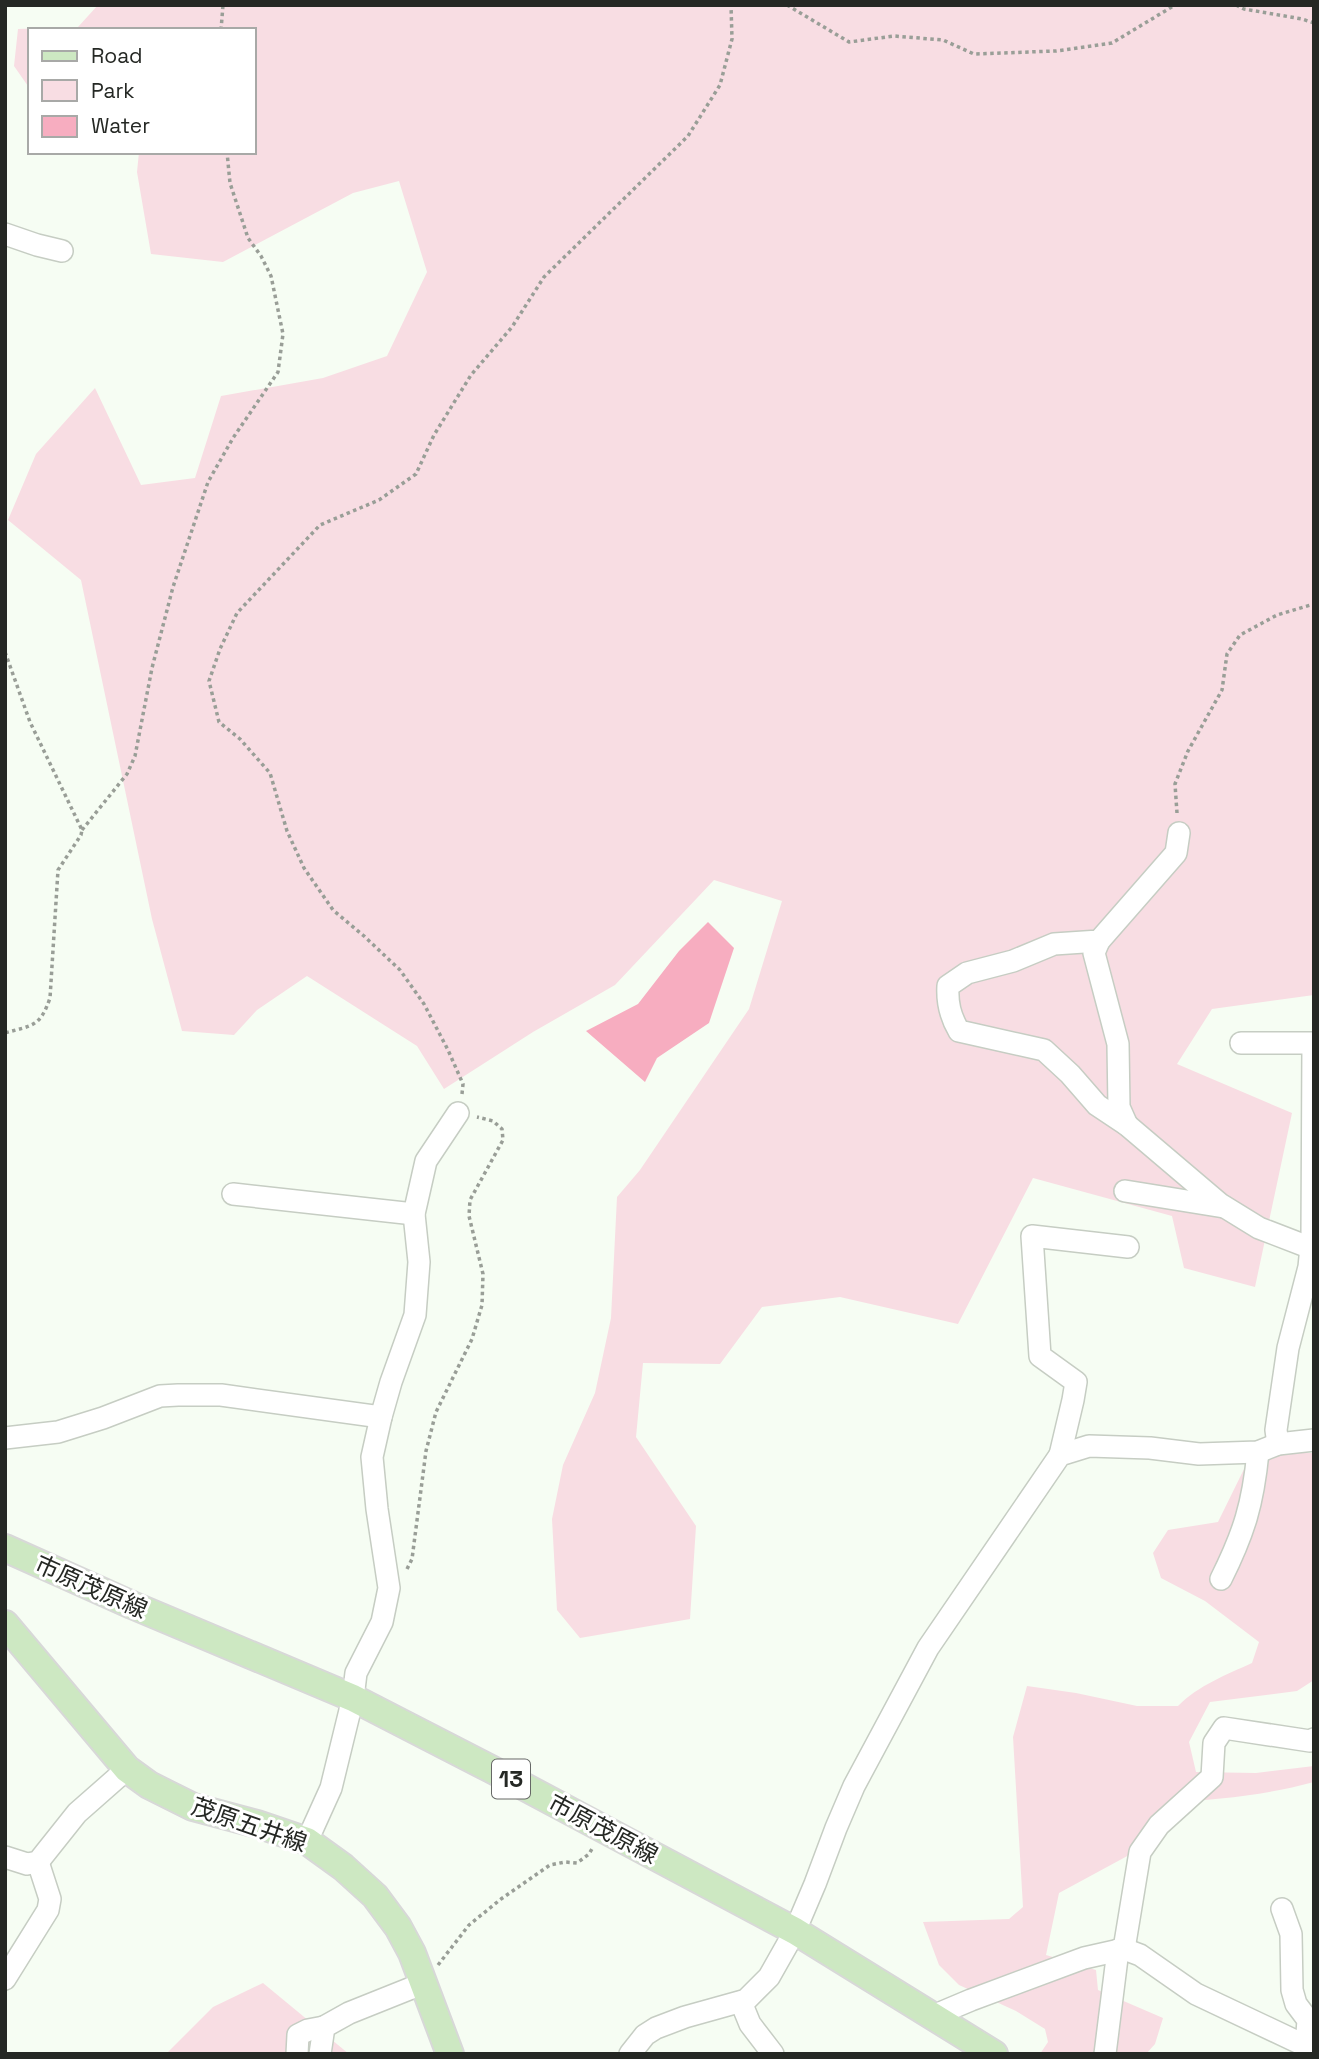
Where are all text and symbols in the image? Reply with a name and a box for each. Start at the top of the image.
legend [28,28,256,154]
text: Road [91,42,143,69]
text: Park [91,77,135,104]
text: Water [91,112,150,139]
street label: 市原茂原線 [30,1548,152,1625]
road number: 13 [492,1760,530,1798]
street label: 市原茂原線 [543,1787,663,1870]
street label: 茂原五井線 [187,1790,311,1859]

